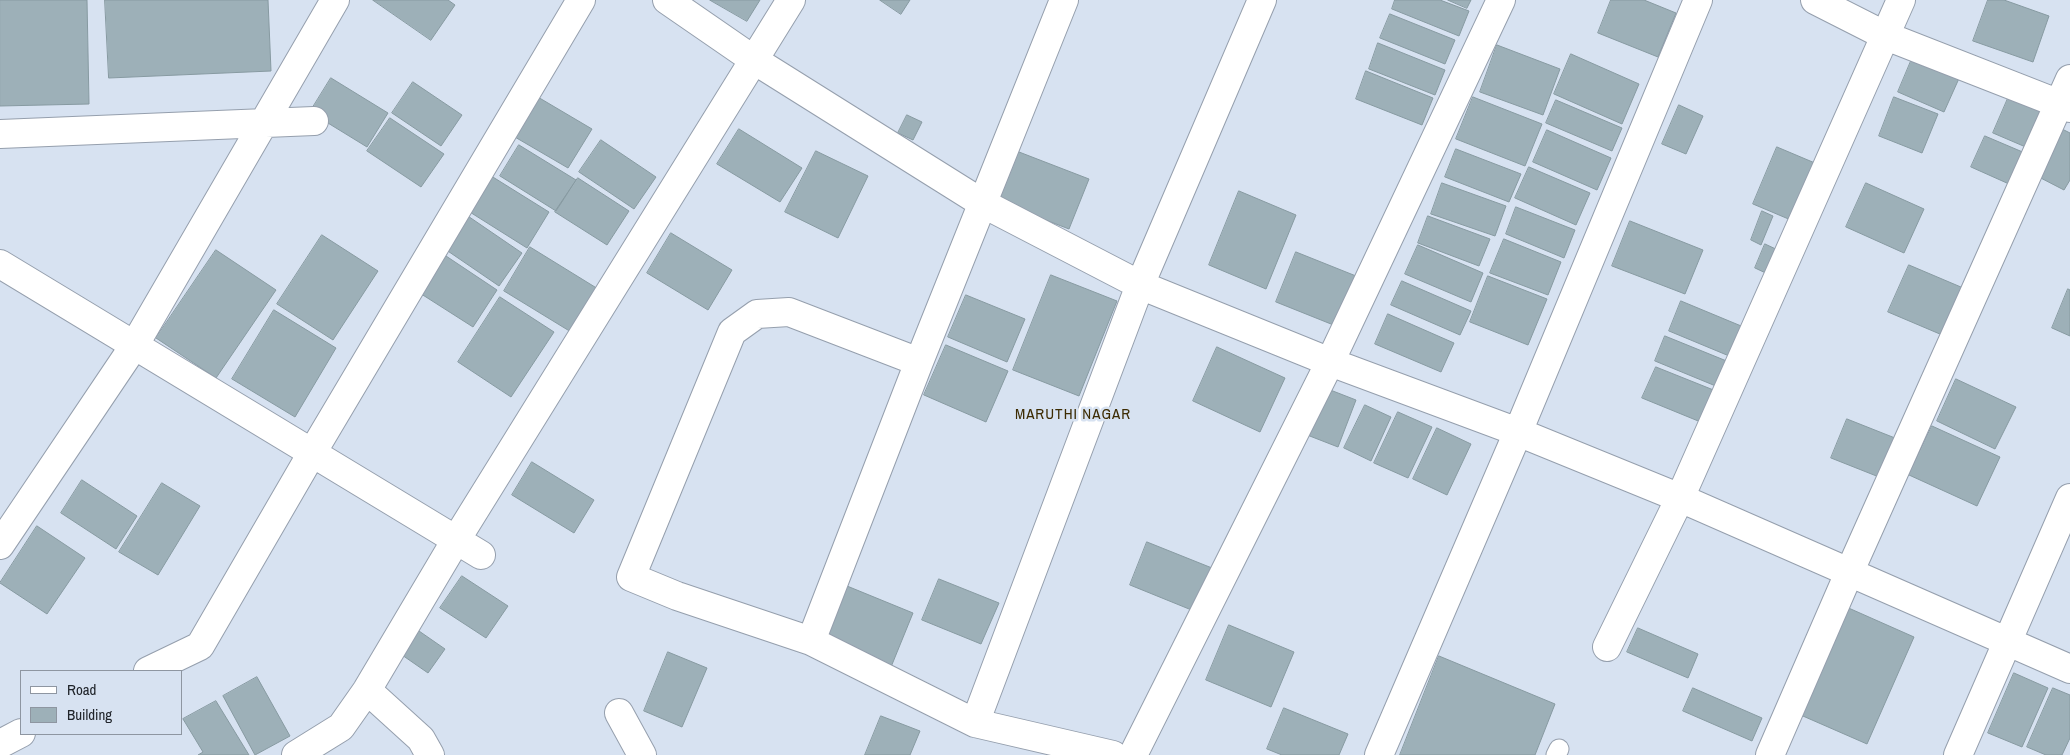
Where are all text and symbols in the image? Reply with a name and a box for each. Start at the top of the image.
district label: MARUTHI NAGAR [1013,406,1133,424]
legend [20,670,182,735]
text: Road [67,679,96,700]
text: Building [67,704,112,725]

